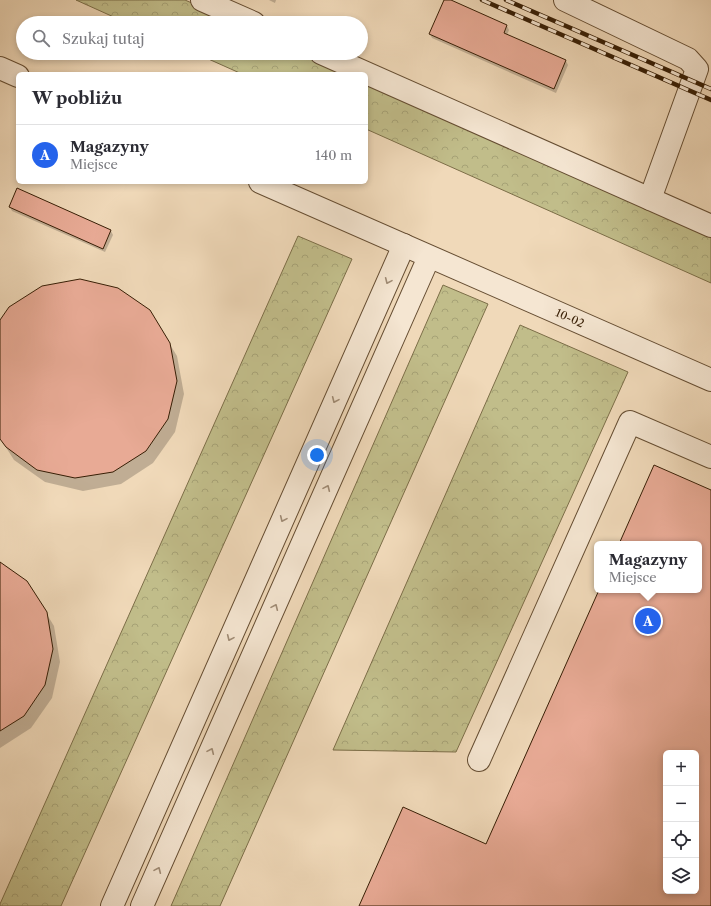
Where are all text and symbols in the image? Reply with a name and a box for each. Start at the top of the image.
search box [16,16,368,60]
icon: search [30,27,52,49]
text: Szukaj tutaj [62,29,144,48]
text: W pobliżu [32,88,122,108]
text: Magazyny [70,137,149,156]
text: A [40,147,50,163]
text: 140 m [315,147,352,163]
text: Miejsce [70,156,118,172]
one-way arrow [385,277,393,284]
street label: 10-02 [553,306,587,330]
one-way arrow [332,396,340,403]
your location [307,445,327,465]
one-way arrow [322,485,330,492]
one-way arrow [280,514,288,522]
popup [594,541,702,593]
text: Magazyny [609,550,687,569]
text: Miejsce [609,569,657,585]
one-way arrow [270,604,278,611]
pin: A [635,606,661,636]
one-way arrow [227,633,235,641]
one-way arrow [206,748,214,756]
map controls [663,750,699,894]
button: + [663,750,699,786]
button: − [663,786,699,822]
button: locate [663,822,699,858]
button: layers [663,858,699,894]
one-way arrow [153,867,161,875]

